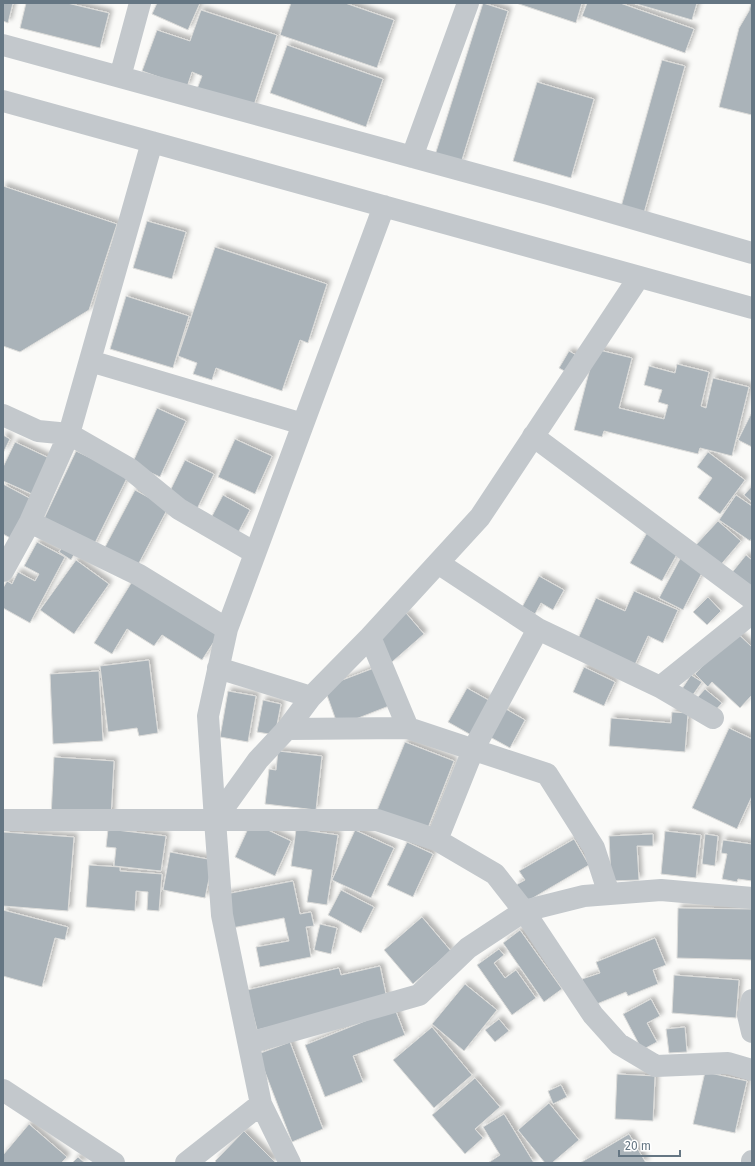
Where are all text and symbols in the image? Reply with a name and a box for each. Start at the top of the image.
scale bar [619,1132,680,1158]
text: 20 m [625,1139,651,1153]

